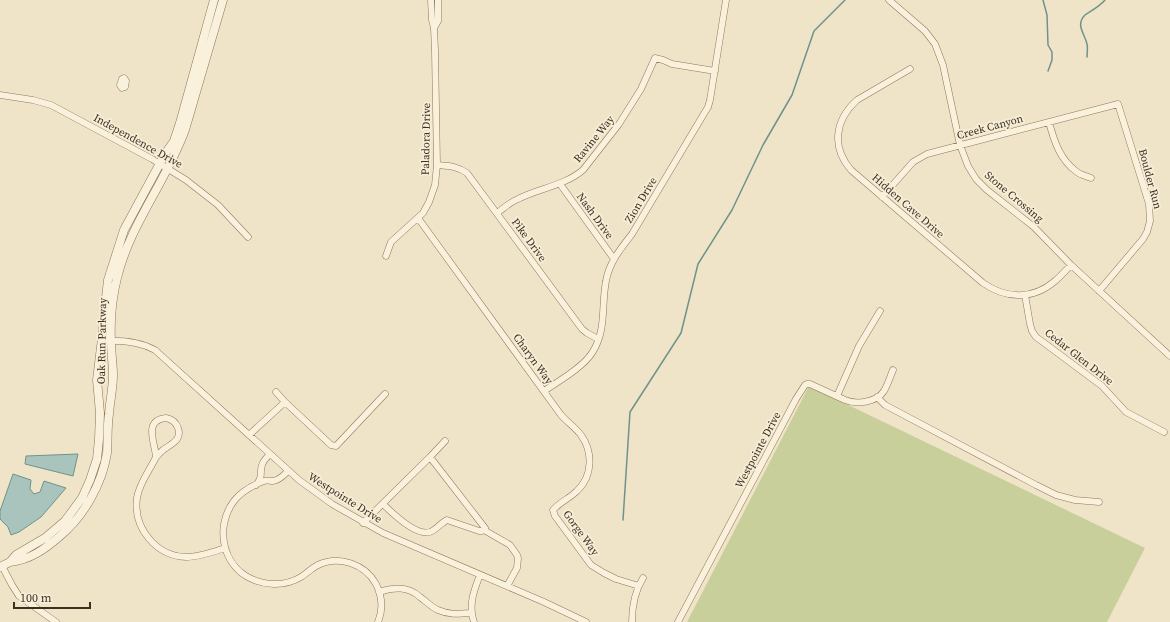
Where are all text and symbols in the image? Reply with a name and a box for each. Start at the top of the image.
street label: Paladora Drive [418,102,434,175]
street label: Independence Drive [91,110,186,172]
street label: Creek Canyon [955,111,1025,143]
street label: Ravine Way [570,112,618,166]
street label: Boulder Run [1135,147,1165,211]
street label: Stone Crossing [981,168,1047,226]
street label: Hidden Cave Drive [869,170,948,242]
street label: Zion Drive [621,174,661,226]
street label: Nash Drive [573,190,617,243]
street label: Pike Drive [508,215,550,265]
street label: Oak Run Parkway [94,297,110,384]
street label: Cedar Glen Drive [1041,325,1117,389]
street label: Charyn Way [509,331,557,388]
street label: Westpointe Drive [732,409,785,491]
street label: Westpointe Drive [305,469,385,527]
street label: Gorge Way [560,507,603,559]
scale bar [14,584,90,610]
text: 100 m [20,590,52,606]

